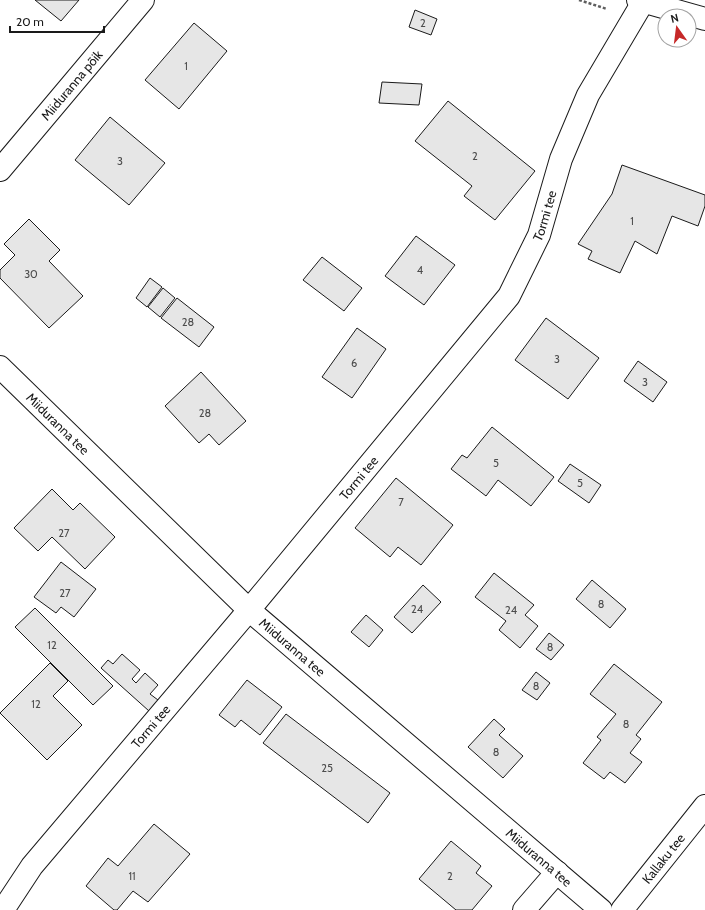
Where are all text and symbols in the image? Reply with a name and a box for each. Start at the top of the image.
scale bar [10,8,104,34]
north arrow [657,8,697,48]
text: N [669,11,680,26]
text: 20 m [16,14,44,29]
house number: 2 [420,16,426,30]
street label: Miiduranna põik [37,46,106,124]
house number: 1 [184,59,188,73]
house number: 2 [472,149,478,163]
house number: 3 [117,154,123,168]
street label: Tormi tee [529,188,560,244]
house number: 1 [630,214,634,228]
house number: 4 [417,263,424,277]
house number: 30 [24,267,38,281]
house number: 28 [182,315,194,329]
house number: 3 [554,352,560,366]
house number: 6 [351,356,357,370]
house number: 3 [642,375,648,389]
street label: Miiduranna tee [23,389,93,458]
house number: 28 [199,406,211,420]
street label: Tormi tee [336,452,381,503]
house number: 5 [493,456,499,470]
house number: 5 [577,476,583,490]
house number: 7 [398,495,404,509]
house number: 27 [58,526,70,540]
house number: 27 [59,586,71,600]
house number: 8 [598,597,604,611]
house number: 24 [411,602,424,616]
house number: 24 [505,603,518,617]
street label: Miiduranna tee [256,614,329,680]
house number: 12 [47,638,57,652]
house number: 8 [547,640,553,654]
house number: 8 [533,679,539,693]
house number: 12 [31,697,41,711]
street label: Tormi tee [128,701,174,751]
house number: 8 [623,717,629,731]
house number: 8 [493,745,499,759]
house number: 25 [321,761,333,775]
street label: Miiduranna tee [503,825,576,890]
street label: Kallaku tee [638,830,688,887]
house number: 11 [128,869,136,883]
house number: 2 [447,869,453,883]

